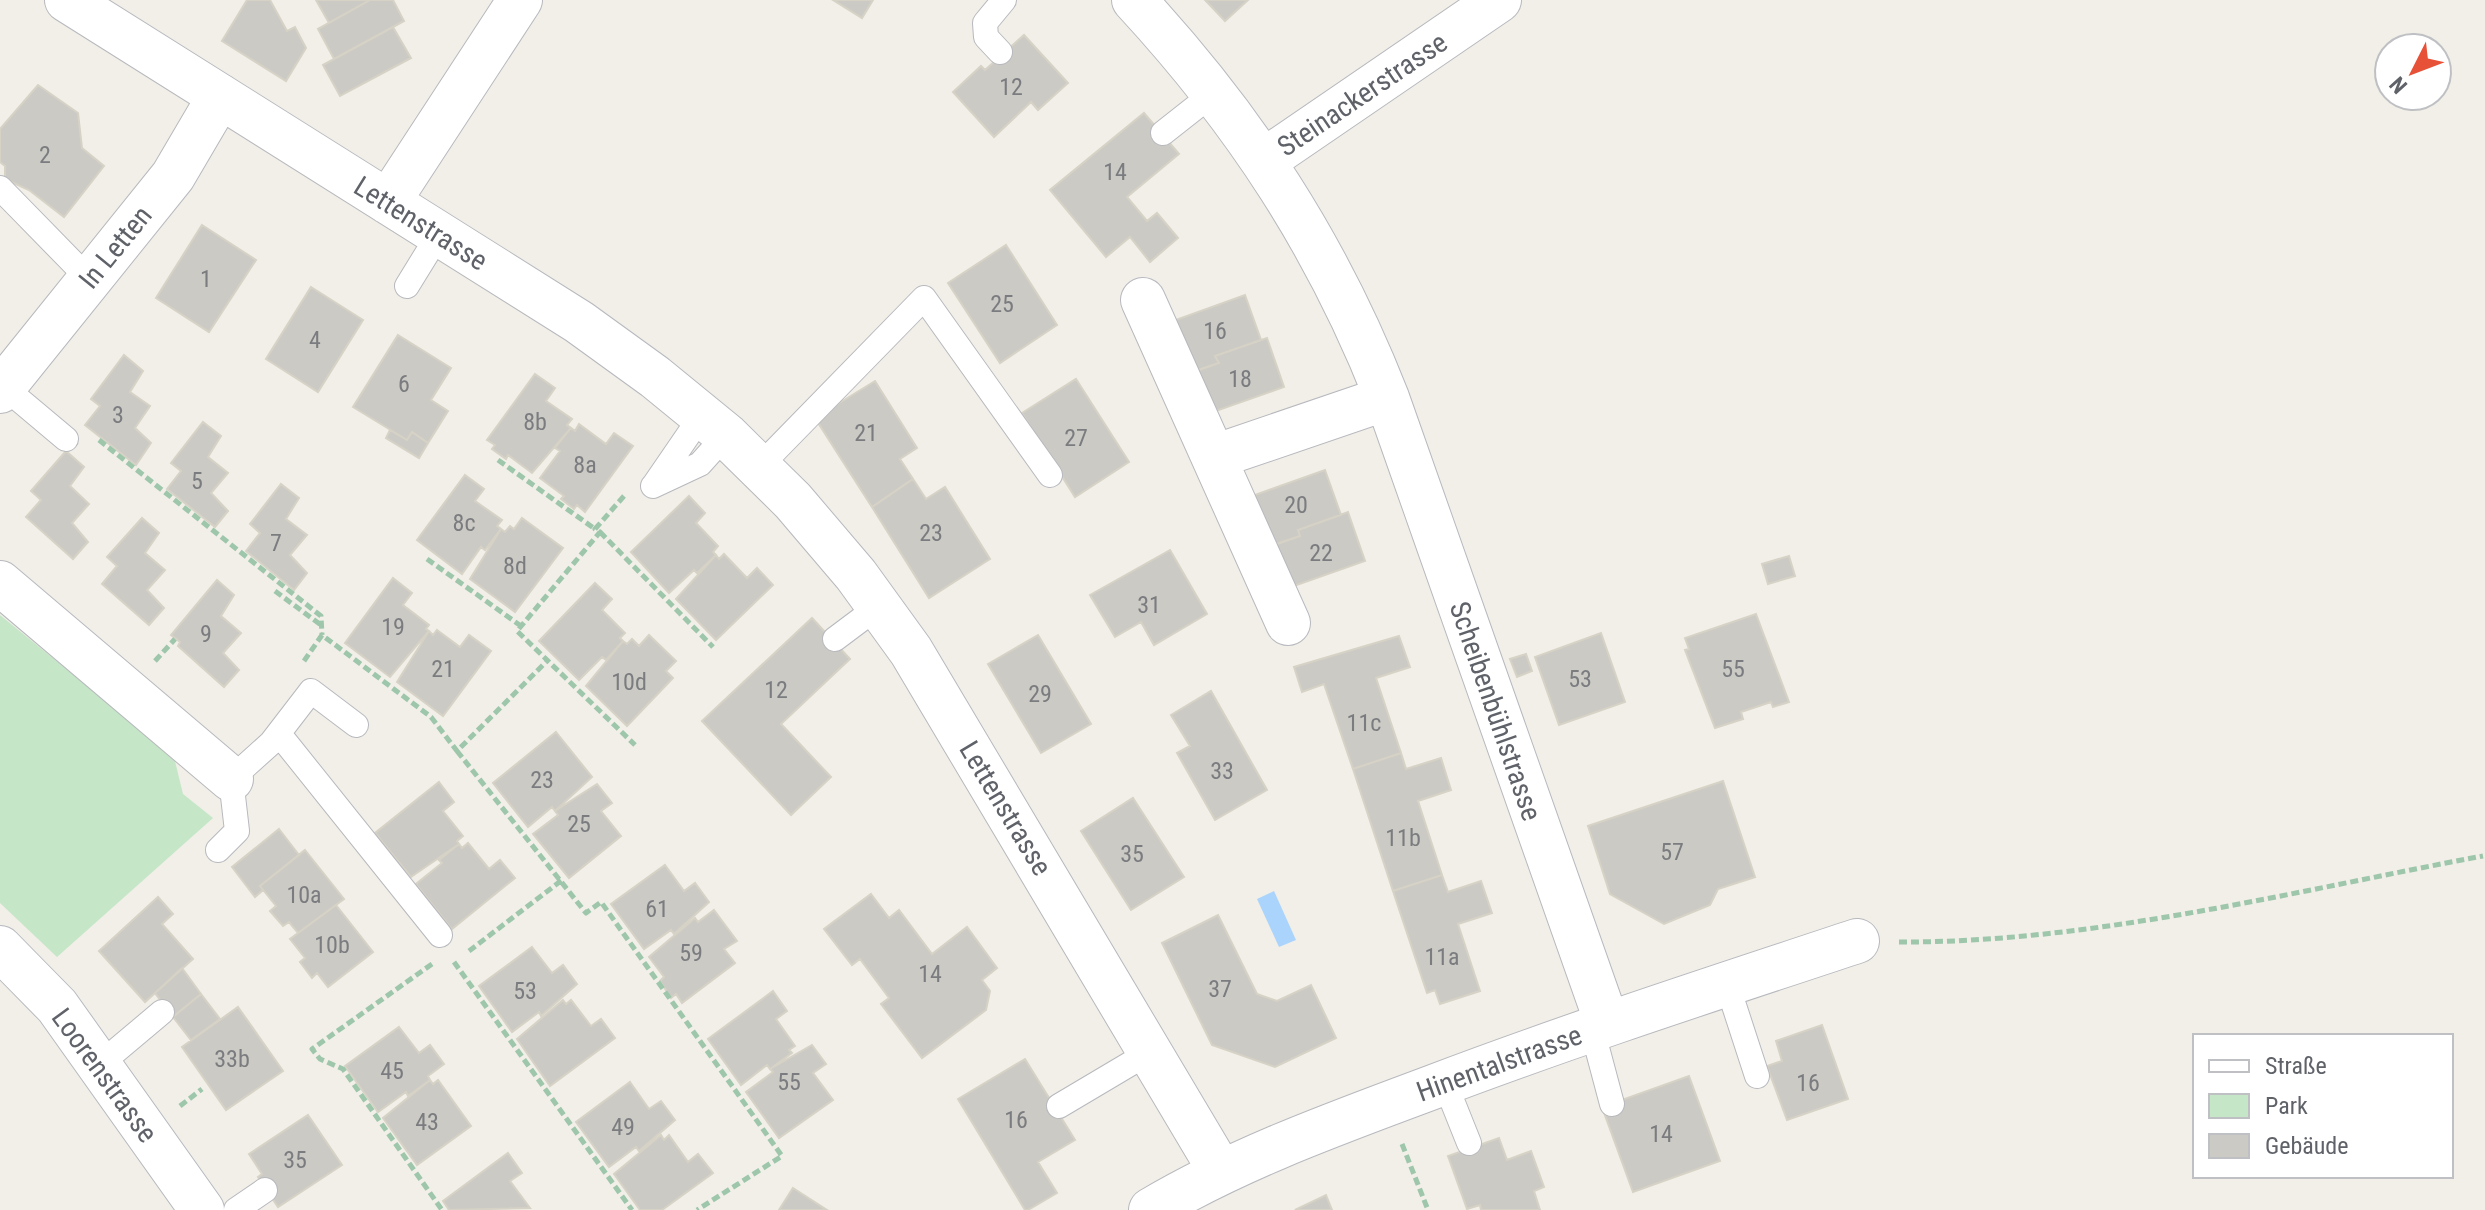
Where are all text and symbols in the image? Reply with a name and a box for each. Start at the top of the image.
street label: Steinackerstrasse [1271,26,1453,163]
north arrow [2373,32,2453,112]
text: N [2385,72,2412,98]
house number: 12 [999,73,1023,101]
house number: 2 [39,141,51,169]
house number: 14 [1103,158,1127,186]
street label: Lettenstrasse [348,169,493,277]
street label: In Letten [72,199,159,295]
house number: 1 [200,265,212,293]
house number: 25 [990,290,1014,318]
house number: 16 [1203,317,1227,345]
house number: 4 [309,326,321,354]
house number: 18 [1228,365,1252,393]
house number: 6 [398,370,410,398]
house number: 3 [112,401,124,429]
house number: 8b [523,408,547,436]
house number: 21 [854,419,878,447]
house number: 27 [1064,424,1088,452]
house number: 8a [573,451,597,479]
house number: 5 [191,467,203,495]
house number: 20 [1284,491,1308,519]
house number: 8c [453,509,475,537]
house number: 23 [919,519,943,547]
house number: 7 [270,529,282,557]
house number: 22 [1309,539,1333,567]
house number: 8d [503,552,527,580]
house number: 31 [1137,591,1161,619]
street label: Scheibenbühlstrasse [1443,597,1548,825]
house number: 19 [381,613,405,641]
house number: 9 [200,620,212,648]
house number: 21 [431,655,455,683]
house number: 55 [1721,655,1745,683]
house number: 53 [1568,665,1592,693]
house number: 10d [611,668,647,696]
house number: 12 [764,676,788,704]
house number: 29 [1028,680,1052,708]
house number: 11c [1347,709,1381,737]
street label: Lettenstrasse [953,735,1059,881]
house number: 33 [1210,757,1234,785]
house number: 23 [530,766,554,794]
house number: 25 [567,810,591,838]
house number: 11b [1385,824,1421,852]
house number: 57 [1660,838,1684,866]
house number: 35 [1120,840,1144,868]
house number: 10a [286,881,322,909]
house number: 61 [645,895,669,923]
house number: 10b [314,931,350,959]
house number: 59 [679,939,703,967]
house number: 11a [1424,943,1460,971]
house number: 14 [918,960,942,988]
house number: 37 [1208,975,1232,1003]
house number: 53 [513,977,537,1005]
street label: Loorenstrasse [45,1002,164,1149]
street label: Hinentalstrasse [1412,1018,1586,1109]
legend [2193,1034,2453,1178]
house number: 33b [214,1045,250,1073]
text: Straße [2265,1052,2327,1080]
house number: 45 [380,1057,404,1085]
house number: 55 [777,1068,801,1096]
house number: 16 [1796,1069,1820,1097]
text: Park [2265,1092,2308,1120]
house number: 16 [1004,1106,1028,1134]
house number: 43 [415,1108,439,1136]
house number: 49 [611,1113,635,1141]
house number: 14 [1649,1120,1673,1148]
text: Gebäude [2265,1132,2349,1160]
house number: 35 [283,1146,307,1174]

